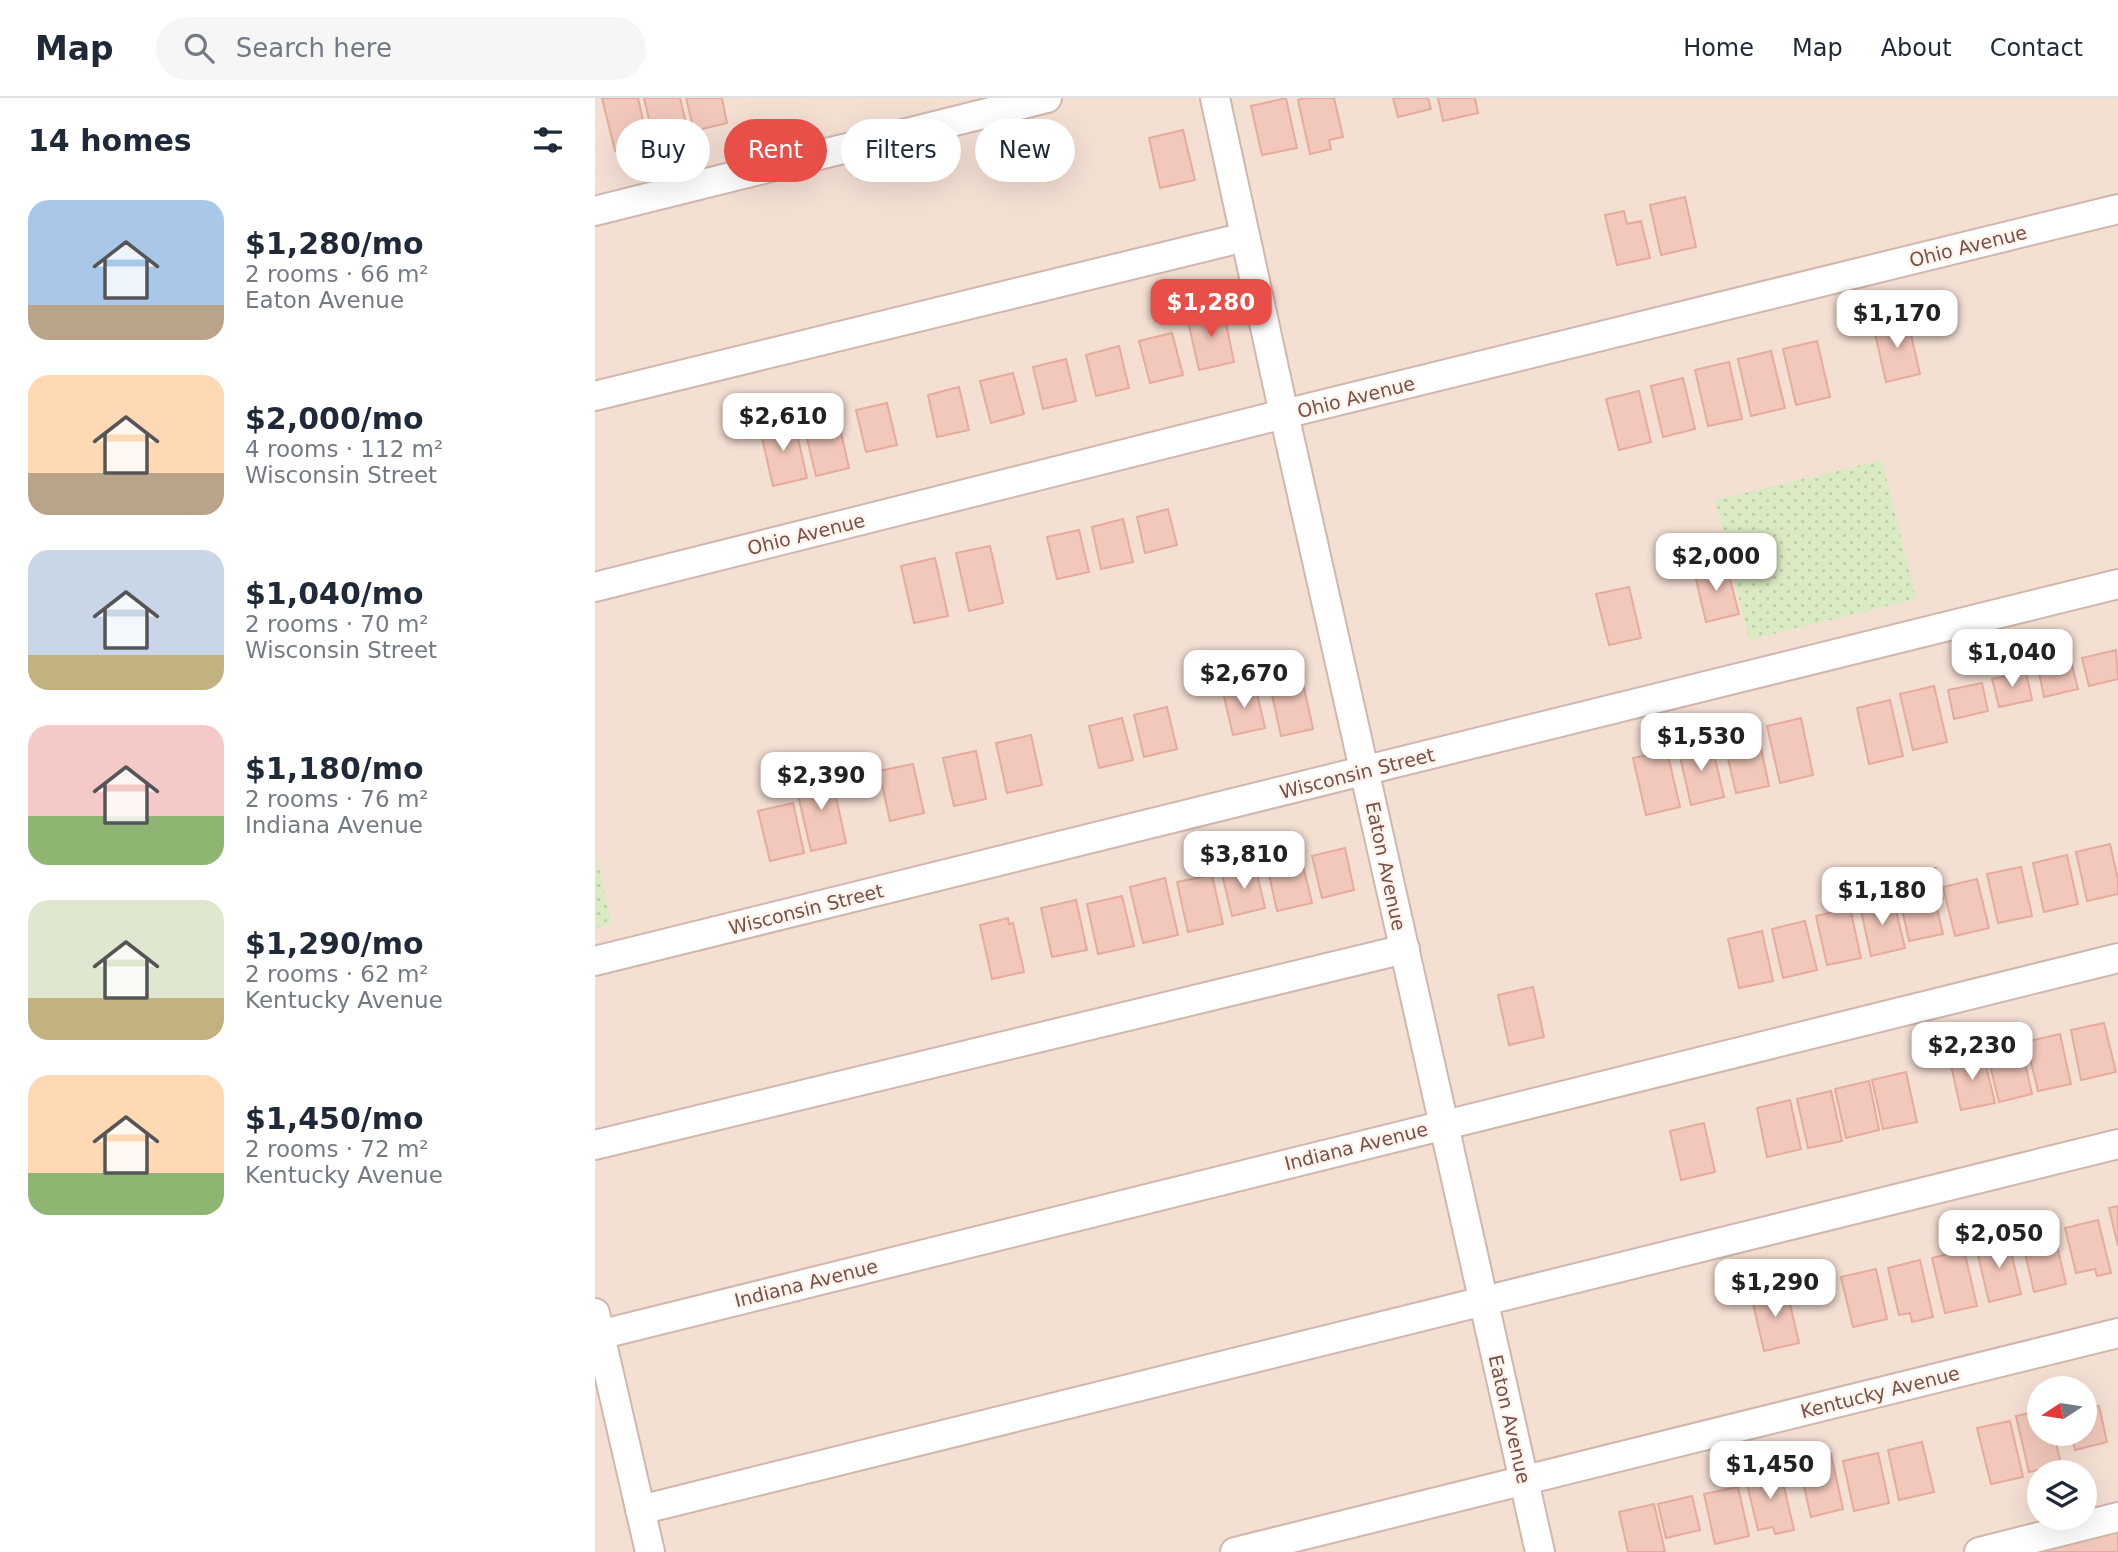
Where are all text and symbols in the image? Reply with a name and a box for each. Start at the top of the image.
search box [156,17,646,80]
text: Map [35,29,114,68]
icon: search [180,29,218,67]
text: Search here [236,33,392,63]
text: Home [1683,34,1754,62]
text: Map [1792,34,1843,62]
text: About [1881,34,1952,62]
text: Contact [1990,34,2083,62]
chip: Buy [616,119,710,182]
chip: Rent [724,119,827,182]
chip: Filters [841,119,961,182]
chip: New [975,119,1075,182]
icon: filters [529,121,567,159]
text: 14 homes [28,123,192,158]
street label: Ohio Avenue [1907,221,2029,271]
text: $1,280/mo [245,226,424,261]
icon: home [84,228,168,312]
text: 2 rooms · 66 m² [245,261,429,287]
pin: $1,280 [1154,280,1268,339]
text: Eaton Avenue [245,287,404,313]
text: $1,280 [1167,289,1255,315]
pin: $1,170 [1840,290,1954,350]
text: $1,170 [1853,300,1941,326]
street label: Ohio Avenue [1295,372,1417,422]
pin: $2,610 [726,394,840,453]
text: $2,000/mo [245,401,424,436]
icon: home [84,403,168,487]
text: $2,610 [739,403,827,429]
text: 4 rooms · 112 m² [245,436,443,462]
text: Wisconsin Street [245,462,437,488]
street label: Ohio Avenue [745,509,867,559]
pin: $2,000 [1659,533,1773,593]
text: $2,000 [1672,543,1760,569]
text: $1,040/mo [245,576,424,611]
icon: home [84,578,168,662]
text: 2 rooms · 70 m² [245,611,429,637]
pin: $1,040 [1955,630,2069,689]
text: Wisconsin Street [245,637,437,663]
text: $1,040 [1968,639,2056,665]
pin: $2,670 [1187,650,1301,710]
text: $2,670 [1200,660,1288,686]
pin: $1,530 [1644,714,1758,773]
text: $1,530 [1657,723,1745,749]
street label: Wisconsin Street [1277,743,1437,803]
text: $1,180/mo [245,751,424,786]
pin: $2,390 [764,752,878,812]
icon: home [84,753,168,837]
text: $2,390 [777,762,865,788]
text: 2 rooms · 76 m² [245,786,429,812]
street label: Eaton Avenue [1362,799,1410,933]
text: Indiana Avenue [245,812,423,838]
pin: $3,810 [1187,832,1301,891]
text: $3,810 [1200,841,1288,867]
pin: $1,180 [1825,868,1939,927]
text: $1,180 [1838,877,1926,903]
street label: Wisconsin Street [726,879,886,939]
text: $1,290/mo [245,926,424,961]
icon: home [84,928,168,1012]
text: 2 rooms · 62 m² [245,961,429,987]
text: Kentucky Avenue [245,987,443,1013]
pin: $2,230 [1915,1023,2029,1082]
text: $2,230 [1928,1032,2016,1058]
text: $1,450/mo [245,1101,424,1136]
icon: home [84,1103,168,1187]
street label: Indiana Avenue [1282,1118,1430,1174]
text: 2 rooms · 72 m² [245,1136,429,1162]
text: Kentucky Avenue [245,1162,443,1188]
pin: $2,050 [1942,1210,2056,1270]
text: $2,050 [1955,1220,2043,1246]
street label: Indiana Avenue [732,1255,880,1311]
pin: $1,290 [1718,1260,1832,1319]
text: $1,290 [1731,1269,1819,1295]
street label: Eaton Avenue [1485,1353,1535,1485]
street label: Kentucky Avenue [1798,1362,1962,1422]
north arrow [2027,1376,2097,1446]
map controls [2027,1376,2097,1530]
pin: $1,450 [1713,1442,1827,1501]
text: $1,450 [1726,1451,1814,1477]
button: layers [2027,1460,2097,1530]

